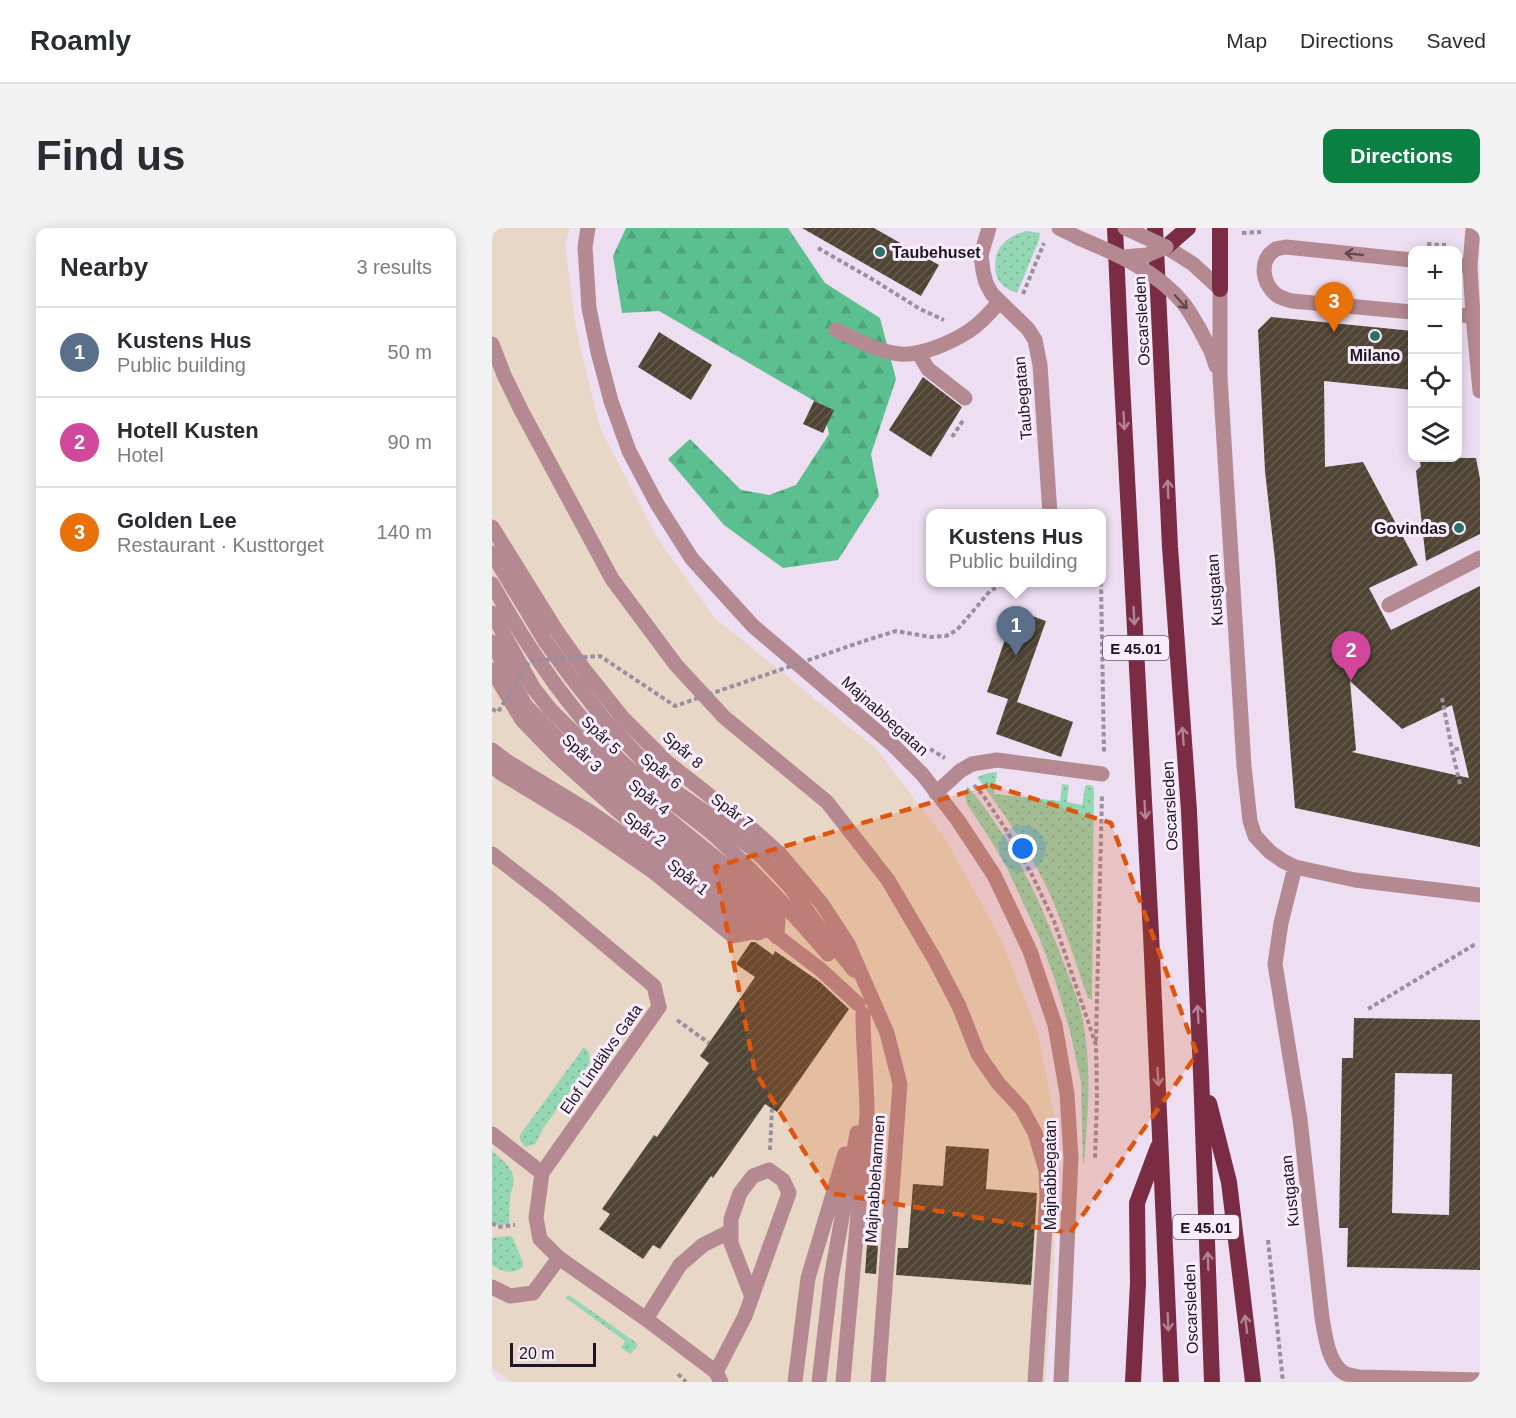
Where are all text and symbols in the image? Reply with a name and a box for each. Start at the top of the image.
text: Roamly [30,25,131,56]
text: Map [1226,29,1267,52]
text: Directions [1300,29,1393,52]
text: Saved [1426,29,1486,52]
button: Directions [1323,129,1480,183]
text: Find us [36,132,185,179]
place label: Taubehuset [892,244,981,261]
marker: Taubehuset [873,245,887,259]
map controls [1408,246,1462,462]
button: + [1408,246,1462,300]
one-way arrow [1345,248,1365,259]
text: Nearby [60,252,148,282]
text: 3 results [356,256,432,278]
street label: Oscarsleden [1131,276,1153,366]
pin: 3 [1314,282,1354,332]
one-way arrow [1174,294,1188,309]
button: − [1408,300,1462,354]
text: Kustens Hus [117,328,251,353]
marker: Milano [1368,329,1382,343]
text: 1 [74,341,85,363]
text: 50 m [388,341,432,363]
place label: Milano [1350,347,1401,364]
text: Public building [117,354,246,376]
button: locate [1408,354,1462,408]
street label: Taubegatan [1011,356,1035,440]
button: layers [1408,408,1462,462]
one-way arrow [1118,410,1129,430]
text: Hotell Kusten [117,418,259,443]
text: 2 [74,431,85,453]
text: 90 m [388,431,432,453]
text: Hotel [117,444,164,466]
one-way arrow [1162,479,1173,499]
text: Golden Lee [117,508,237,533]
popup [926,509,1106,587]
place label: Govindas [1374,520,1447,537]
text: 3 [74,521,85,543]
text: 140 m [376,521,432,543]
marker: Govindas [1452,521,1466,535]
text: Kustens Hus [949,524,1083,549]
text: Restaurant · Kusttorget [117,534,324,556]
text: Public building [949,550,1078,572]
street label: Kustgatan [1204,553,1226,627]
one-way arrow [1129,605,1140,625]
pin: 1 [996,606,1036,656]
pin: 2 [1332,632,1370,681]
road number: E 45.01 [1103,636,1169,660]
street label: Majnabbegatan [838,673,932,759]
street label: Spår 5 [578,713,624,758]
one-way arrow [1178,726,1189,746]
street label: Spår 8 [660,728,706,772]
street label: Spår 3 [559,731,605,775]
street label: Spår 6 [637,750,685,793]
street label: Oscarsleden [1159,761,1181,851]
street label: Spår 4 [625,776,673,819]
street label: Spår 7 [708,790,756,832]
one-way arrow [1139,800,1150,820]
street label: Spår 2 [621,809,669,850]
your location [1008,834,1037,863]
street label: Spår 1 [664,856,712,899]
street label: Elof Lindälvs Gata [557,1001,645,1117]
one-way arrow [1193,1005,1204,1025]
one-way arrow [1152,1066,1163,1086]
street label: Majnabbehamnen [862,1115,888,1243]
street label: Majnabbegatan [1042,1120,1059,1230]
street label: Kustgatan [1278,1154,1302,1228]
road number: E 45.01 [1173,1215,1239,1239]
one-way arrow [1202,1251,1213,1271]
street label: Oscarsleden [1181,1264,1201,1354]
one-way arrow [1163,1312,1174,1332]
one-way arrow [1240,1314,1251,1334]
scale bar [510,1340,596,1368]
text: 20 m [519,1345,555,1362]

